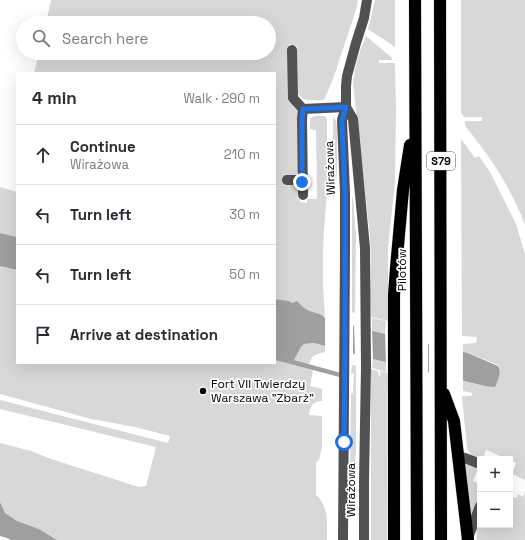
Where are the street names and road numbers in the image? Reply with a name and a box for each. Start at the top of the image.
street label: Wirażowa [321,140,339,195]
road number: S79 [427,152,455,170]
street label: Pilotów [394,249,410,291]
street label: Wirażowa [343,463,359,517]

